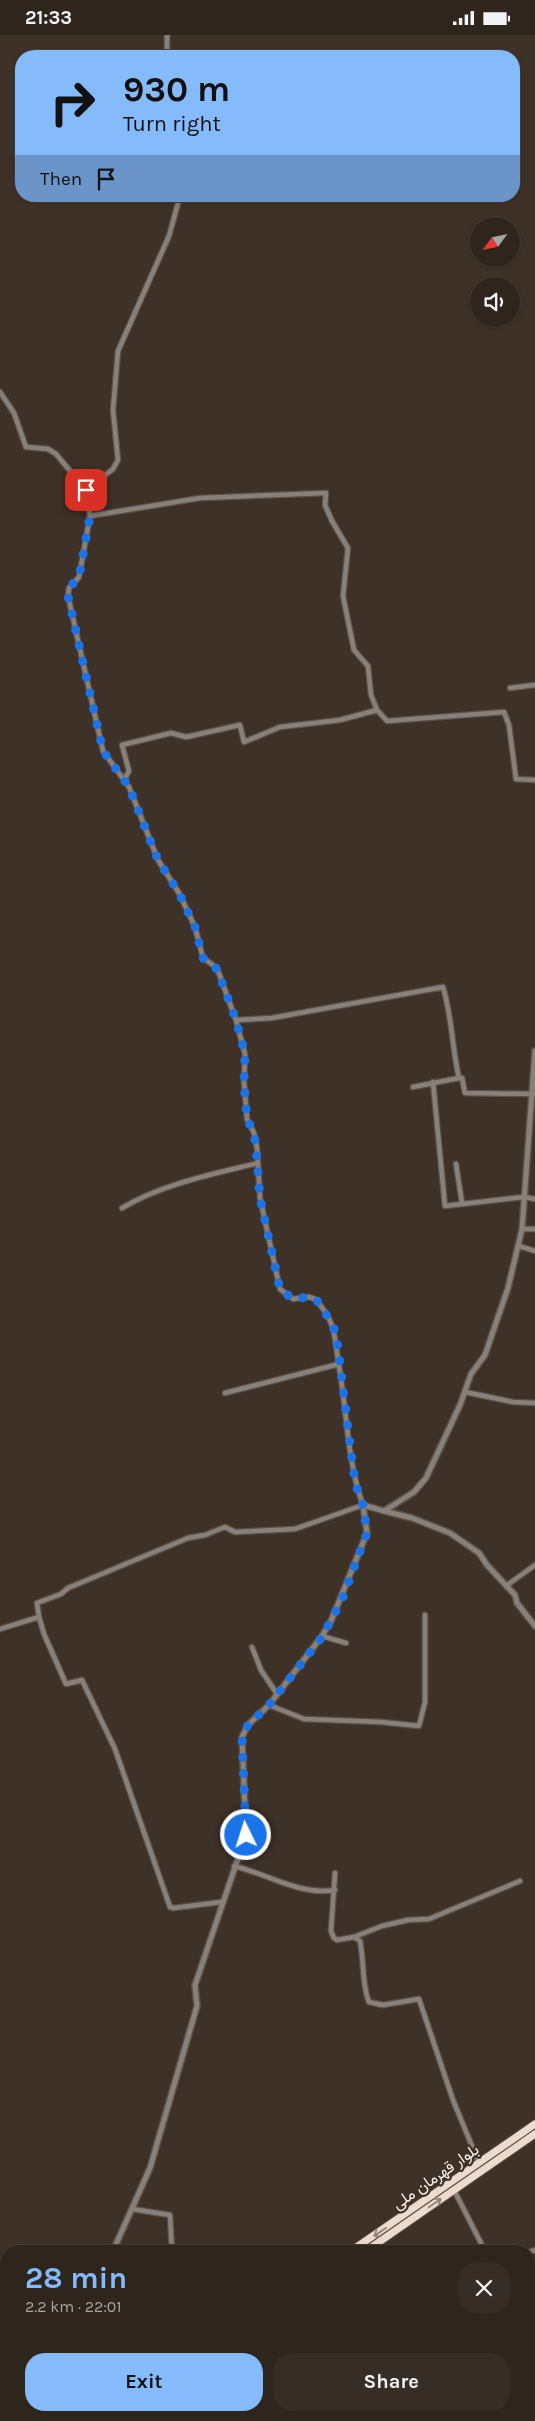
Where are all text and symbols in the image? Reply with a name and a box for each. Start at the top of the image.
text: 21:33 [25,7,72,29]
text: 930 m [123,69,230,110]
icon: right [40,70,105,135]
text: Turn right [123,111,221,137]
icon: arrive [92,165,120,193]
text: Then [40,168,82,190]
north arrow [470,217,520,267]
map controls [470,217,520,327]
button: sound [470,277,520,327]
pin [65,469,107,511]
icon: arrive [72,476,100,504]
position arrow [219,1808,271,1860]
street label: بلوار قهرمان ملی [388,2140,483,2214]
one-way arrow [428,2198,442,2208]
one-way arrow [373,2227,387,2237]
text: 28 min [25,2260,127,2296]
button: close [458,2262,510,2314]
text: 2.2 km · 22:01 [25,2297,122,2316]
button: Exit [25,2353,263,2411]
button: Share [273,2353,510,2411]

